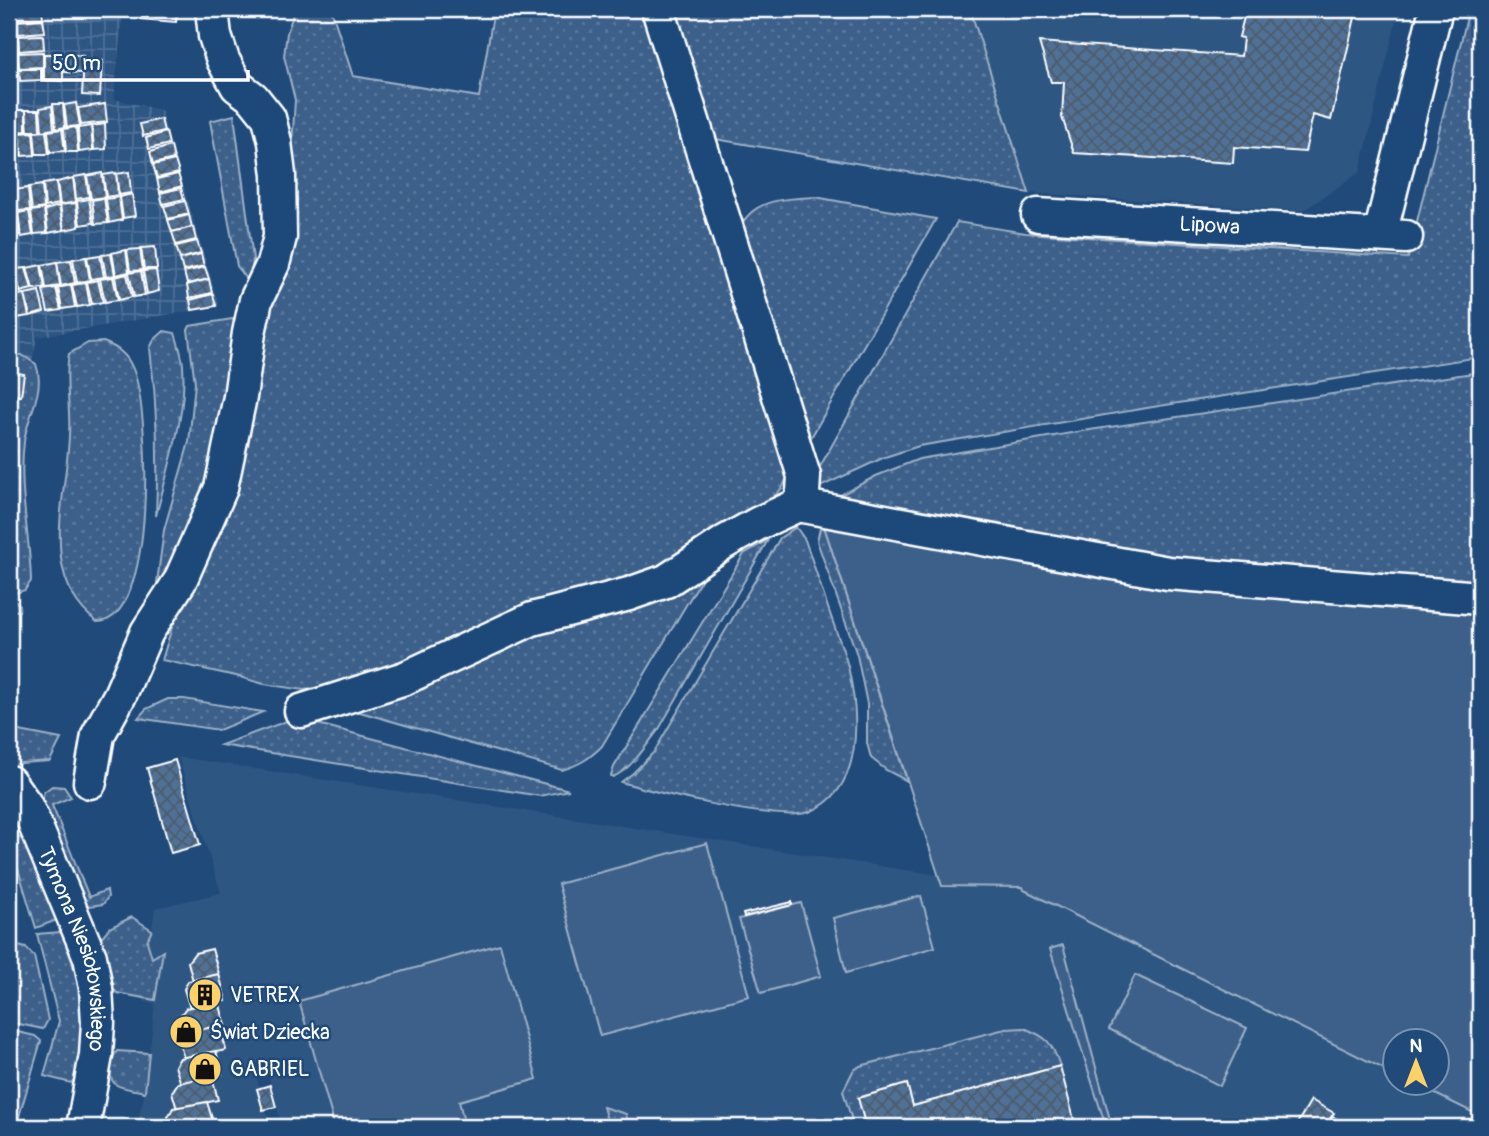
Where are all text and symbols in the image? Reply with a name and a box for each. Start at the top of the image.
scale bar [42,38,248,82]
text: 50 m [52,50,101,77]
street label: Lipowa [1179,210,1241,241]
street label: Tymona Niesiołowskiego [32,843,112,1052]
building icon: VETREX [186,976,224,1014]
place label: VETREX [230,982,300,1009]
shop icon: Świat Dziecka [167,1013,205,1051]
place label: Świat Dziecka [210,1019,330,1046]
north arrow [1380,1028,1450,1098]
text: N [1410,1034,1423,1058]
shop icon: GABRIEL [186,1050,224,1088]
place label: GABRIEL [230,1056,310,1083]

